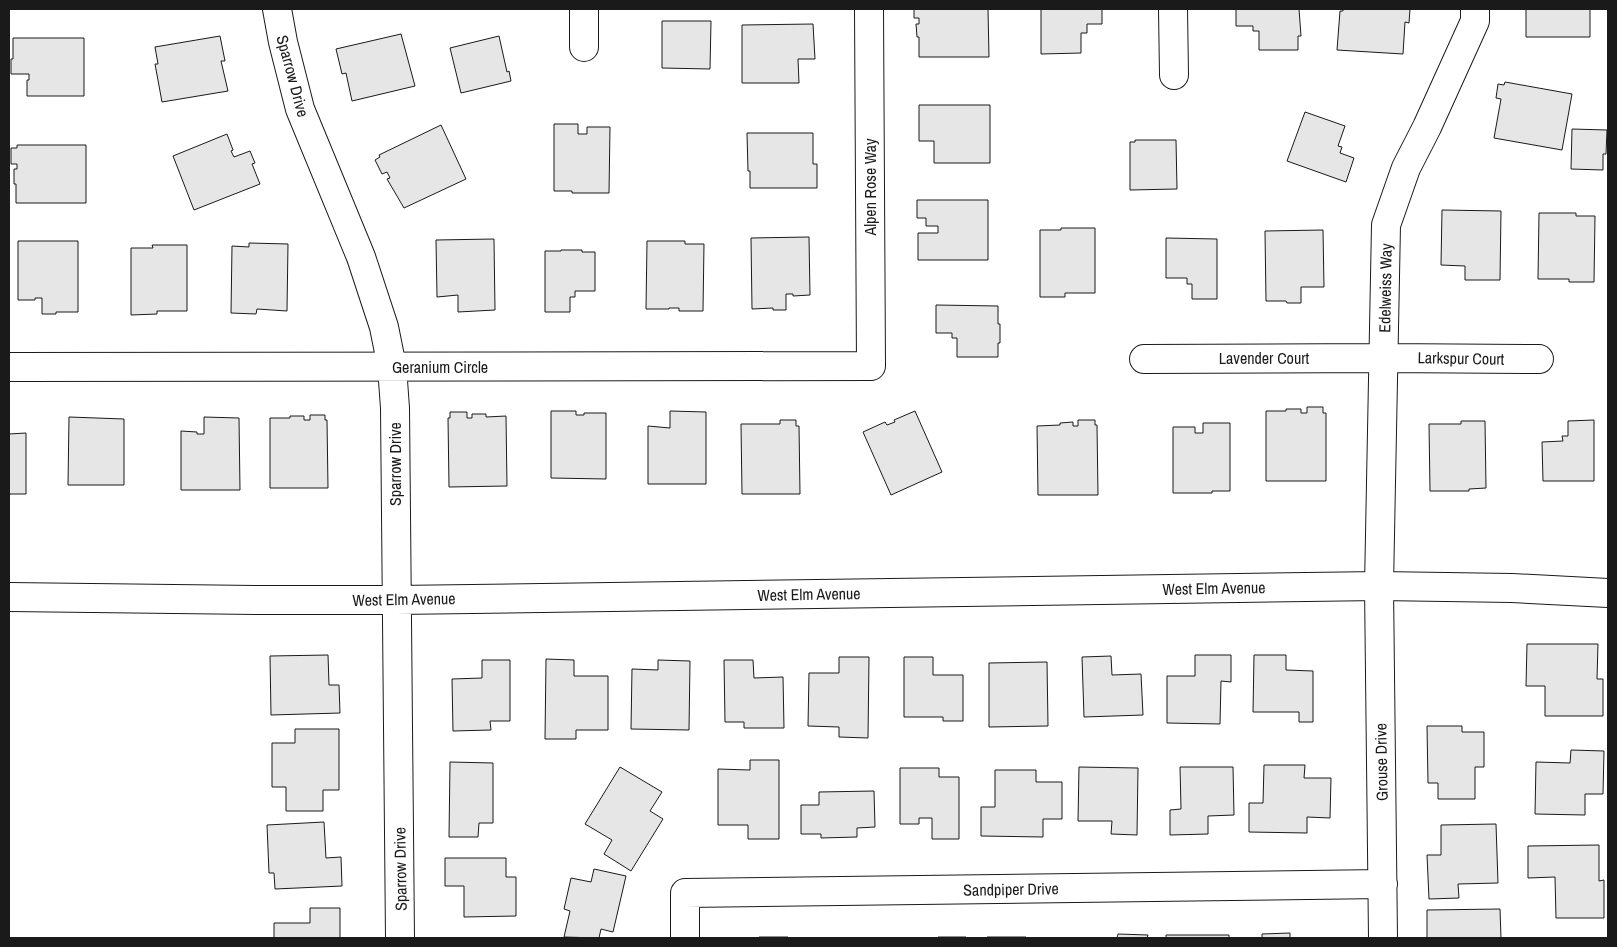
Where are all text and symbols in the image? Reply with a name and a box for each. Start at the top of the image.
street label: Sparrow Drive [272,33,314,119]
street label: Alpen Rose Way [859,138,881,237]
street label: Edelweiss Way [1373,243,1397,333]
street label: Larkspur Court [1417,346,1505,370]
street label: Lavender Court [1219,347,1310,369]
street label: Geranium Circle [392,356,488,378]
street label: Sparrow Drive [384,422,406,506]
street label: West Elm Avenue [1162,576,1266,600]
street label: West Elm Avenue [757,582,861,606]
street label: West Elm Avenue [352,587,456,611]
street label: Grouse Drive [1369,723,1393,801]
street label: Sparrow Drive [388,827,412,911]
street label: Sandpiper Drive [963,877,1059,901]

